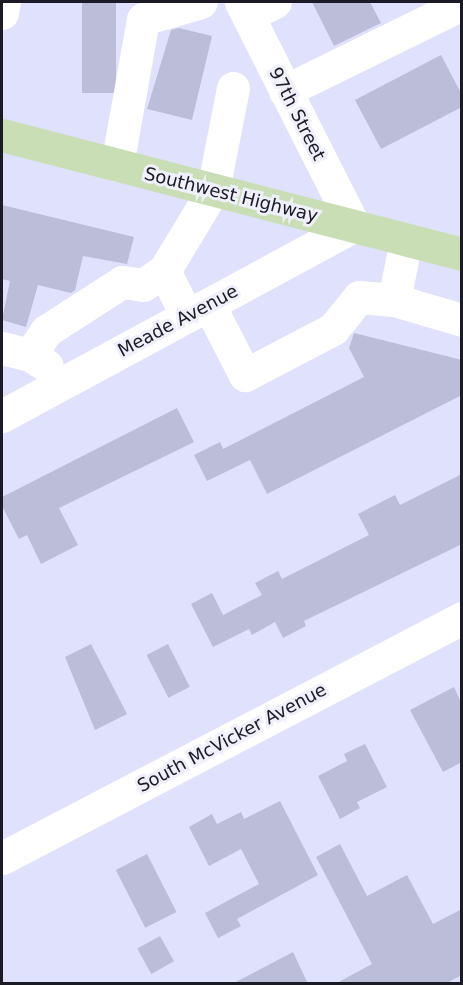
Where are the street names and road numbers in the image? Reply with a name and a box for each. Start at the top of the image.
street label: 97th Street [264,64,330,164]
street label: Southwest Highway [142,163,320,227]
street label: Meade Avenue [114,280,242,362]
street label: South McVicker Avenue [134,679,330,797]

